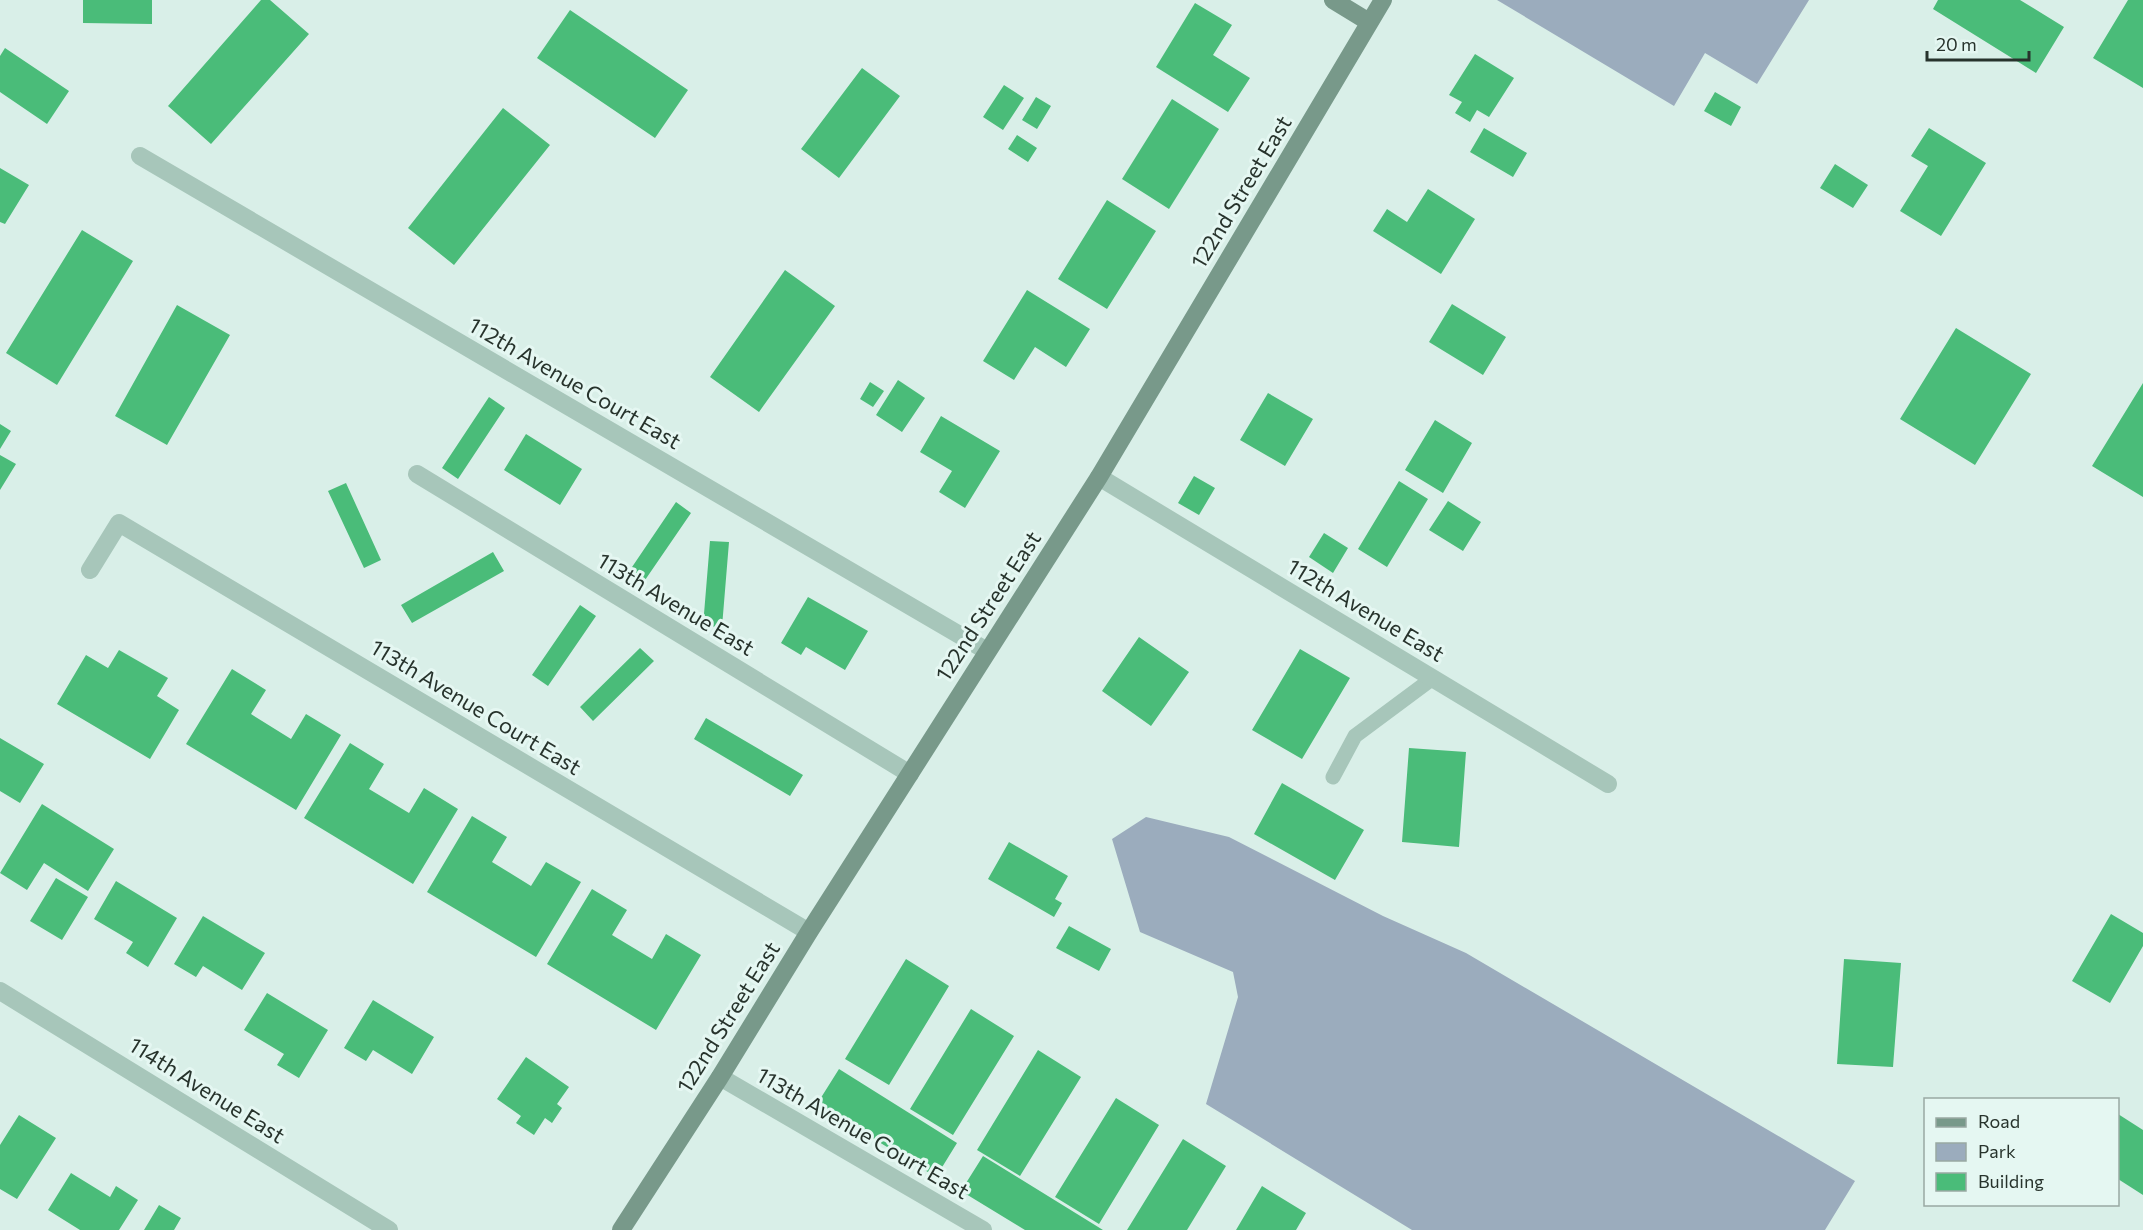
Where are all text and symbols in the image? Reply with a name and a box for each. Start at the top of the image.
scale bar [1927,24,2029,62]
text: 20 m [1936,33,1977,55]
street label: 122nd Street East [1184,111,1297,273]
street label: 112th Avenue Court East [464,311,686,454]
street label: 122nd Street East [929,526,1046,686]
street label: 113th Avenue East [593,546,760,661]
street label: 112th Avenue East [1283,552,1449,667]
street label: 113th Avenue Court East [366,633,586,780]
street label: 122nd Street East [670,936,785,1097]
street label: 114th Avenue East [124,1031,290,1148]
street label: 113th Avenue Court East [752,1061,974,1204]
legend [1924,1098,2119,1206]
text: Road [1978,1110,2020,1132]
text: Park [1978,1140,2016,1162]
text: Building [1978,1170,2044,1192]

